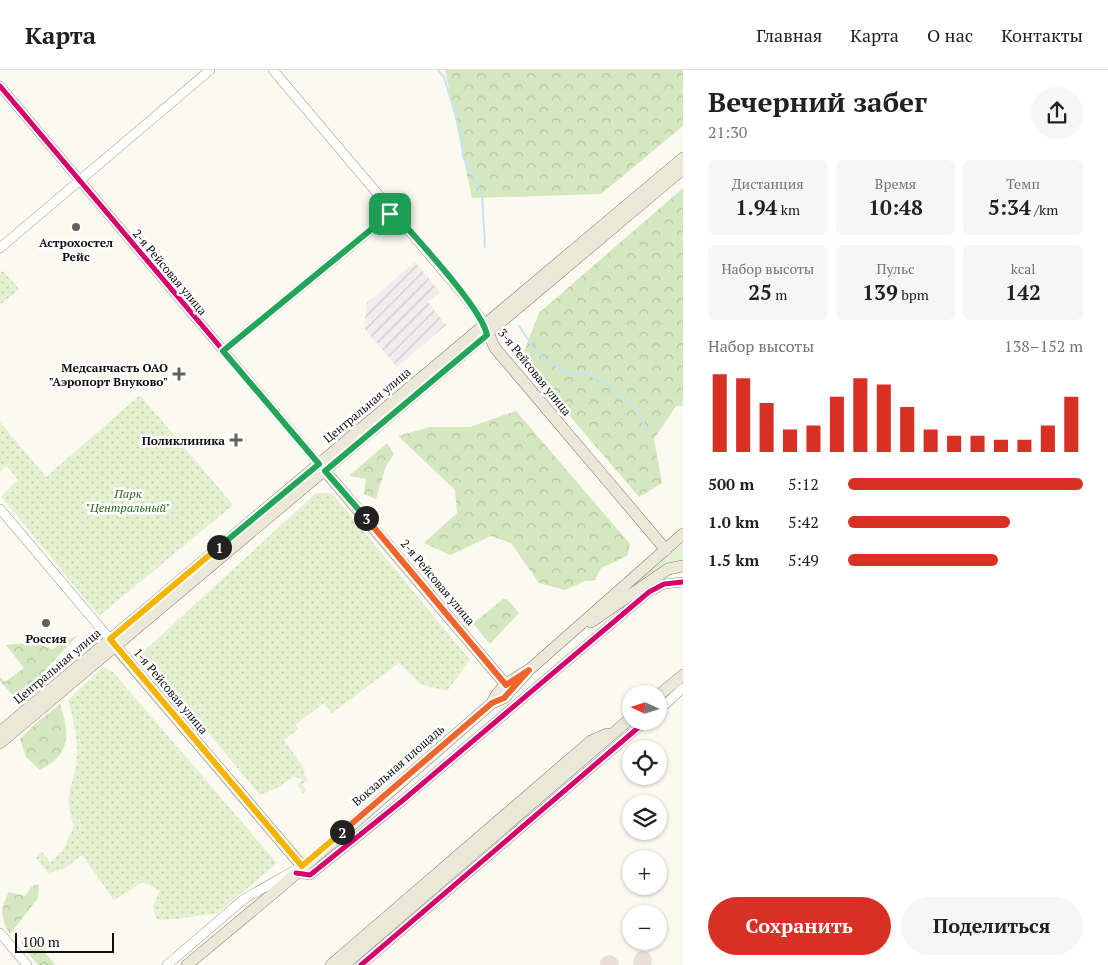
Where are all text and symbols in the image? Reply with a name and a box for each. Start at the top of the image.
text: Карта [25,19,96,51]
text: Главная [756,23,822,47]
text: Карта [850,23,899,47]
text: О нас [927,23,973,47]
text: Контакты [1001,23,1083,47]
text: Вечерний забег [708,83,927,120]
button: share [1031,87,1083,139]
text: 21:30 [708,121,747,143]
text: Дистанция [732,174,804,193]
text: Время [875,174,916,193]
text: Темп [1006,174,1040,193]
pin [369,193,411,235]
text: 1.94 [736,193,777,221]
text: 10:48 [868,193,923,221]
text: 5:34 [988,193,1031,221]
icon: arrive [376,200,404,228]
text: km [777,200,800,219]
text: /km [1031,200,1058,219]
marker: Астрохостел Рейс [70,221,82,233]
street label: 2-я Рейсовая улица [130,226,210,318]
place label: Астрохостел Рейс [39,235,113,264]
text: Набор высоты [721,259,814,278]
text: Пульс [877,259,914,278]
text: kcal [1011,259,1036,278]
text: 25 [748,278,772,306]
text: 139 [862,278,898,306]
text: 142 [1005,278,1041,306]
text: m [772,285,787,304]
text: bpm [898,285,929,304]
street label: 3-я Рейсовая улица [495,325,575,419]
text: Набор высоты [708,335,814,357]
text: 138–152 m [1004,335,1083,357]
place label: Медсанчасть ОАО "Аэропорт Внуково" [49,360,168,389]
street label: Центральная улица [320,364,414,446]
marker: Медсанчасть ОАО "Аэропорт Внуково" [172,367,186,381]
place label: Поликлиника [142,433,225,448]
marker: Поликлиника [229,433,243,447]
text: 500 m [708,473,754,495]
text: 5:12 [788,473,819,495]
park label: Парк "Центральный" [86,486,170,515]
pin: 3 [354,506,378,530]
text: 3 [363,509,370,528]
text: 1.0 km [708,511,759,533]
text: 5:42 [788,511,819,533]
pin: 1 [206,534,232,560]
street label: 2-я Рейсовая улица [398,536,478,628]
text: 1 [216,538,223,557]
text: 1.5 km [708,549,759,571]
text: 5:49 [788,549,819,571]
marker: Россия [40,617,52,629]
street label: Центральная улица [10,625,104,707]
place label: Россия [26,631,66,646]
street label: 1-я Рейсовая улица [131,645,211,737]
north arrow [622,685,668,730]
map controls [622,685,667,950]
street label: Вокзальная площадь [349,721,447,809]
button: locate [622,740,667,785]
button: layers [622,795,667,840]
pin: 2 [330,820,354,844]
text: 2 [339,823,346,842]
button: + [622,850,667,895]
button: Сохранить [708,897,891,955]
button: Поделиться [901,897,1083,955]
button: − [622,905,667,950]
scale bar [15,930,114,953]
text: 100 m [22,932,60,951]

